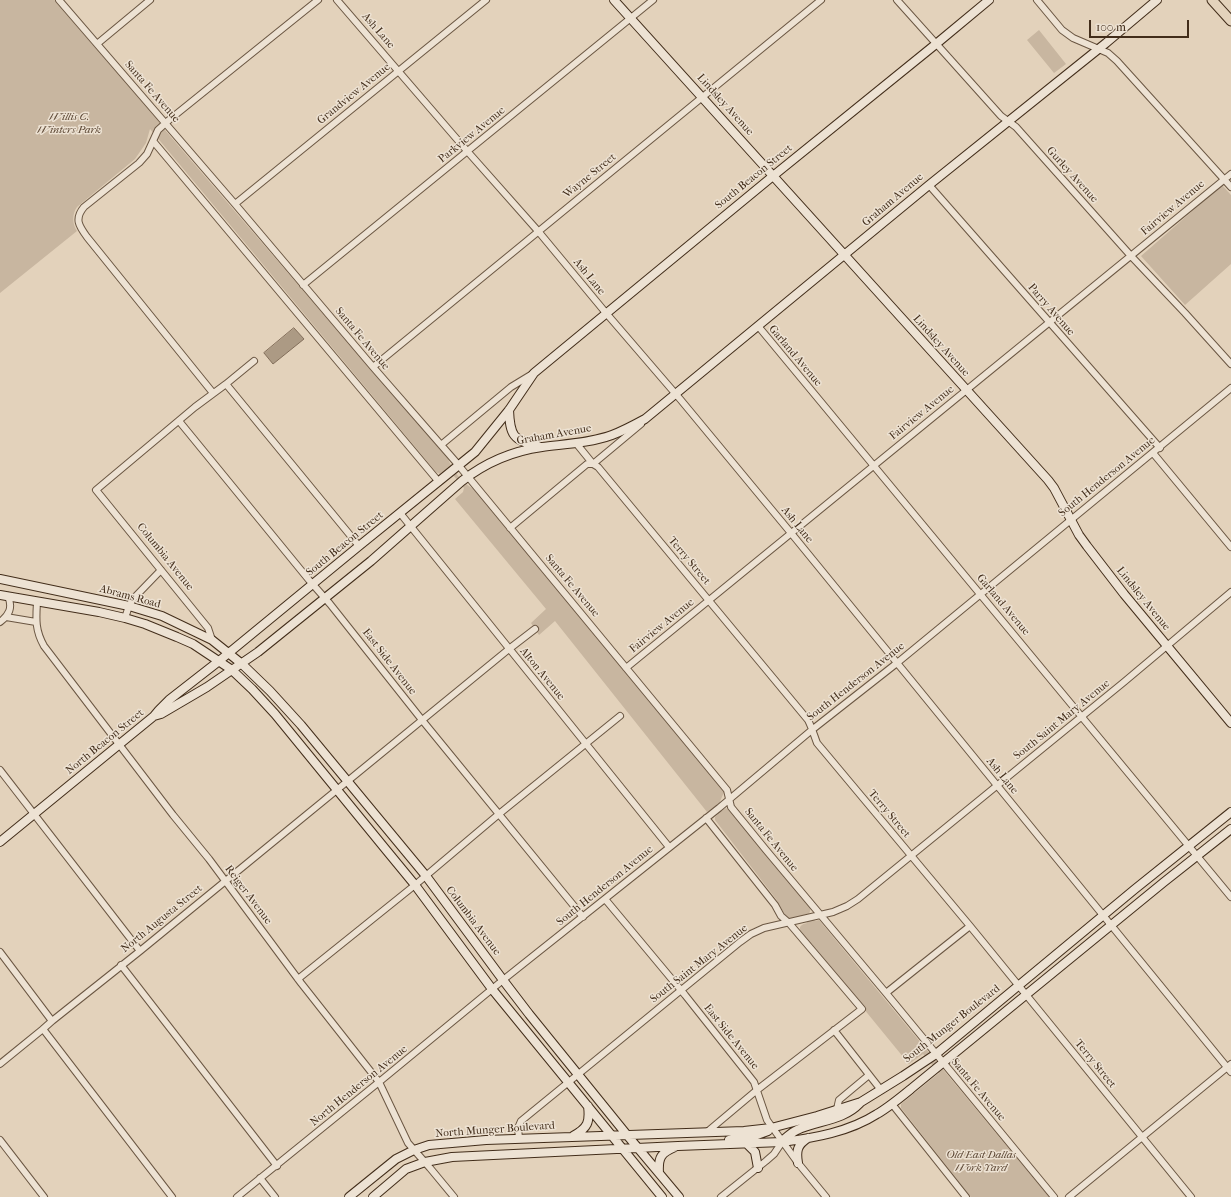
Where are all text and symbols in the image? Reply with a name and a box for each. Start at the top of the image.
street label: Ash Lane [359,10,397,52]
scale bar [1091,12,1191,38]
text: 100 m [1096,20,1126,34]
street label: Santa Fe Avenue [122,58,182,126]
street label: Grandview Avenue [315,61,393,127]
street label: Lindsley Avenue [694,72,756,138]
street label: Parkview Avenue [436,104,508,166]
park label: Willis C. Winters Park [37,110,101,136]
street label: South Beacon Street [713,142,795,212]
street label: Gurley Avenue [1043,144,1101,206]
street label: Wayne Street [561,151,619,201]
street label: Graham Avenue [860,171,926,229]
street label: Fairview Avenue [1139,178,1207,238]
street label: Ash Lane [570,256,608,298]
street label: Parry Avenue [1025,281,1077,339]
street label: Santa Fe Avenue [332,305,392,373]
street label: Lindsley Avenue [910,313,972,379]
street label: Garland Avenue [766,323,824,389]
street label: Fairview Avenue [887,383,957,443]
street label: Graham Avenue [516,422,592,448]
street label: South Henderson Avenue [1056,434,1158,520]
street label: Ash Lane [778,504,816,546]
street label: South Beacon Street [304,509,386,579]
street label: Columbia Avenue [134,521,196,593]
street label: Terry Street [665,534,713,588]
street label: Santa Fe Avenue [542,552,602,620]
street label: Lindsley Avenue [1113,564,1173,634]
street label: Garland Avenue [974,572,1032,638]
street label: Abrams Road [98,583,162,611]
street label: Fairview Avenue [627,596,697,656]
street label: East Side Avenue [359,626,419,698]
street label: South Henderson Avenue [805,640,907,724]
street label: Alton Avenue [517,645,567,703]
street label: South Saint Mary Avenue [1011,677,1113,763]
street label: North Beacon Street [63,706,147,778]
street label: Ash Lane [983,755,1021,797]
street label: Terry Street [865,787,913,841]
street label: Santa Fe Avenue [741,806,801,874]
street label: South Henderson Avenue [554,843,656,929]
street label: Reiger Avenue [222,863,274,927]
street label: North Augusta Street [119,882,205,956]
street label: Columbia Avenue [443,884,503,958]
street label: South Saint Mary Avenue [648,922,750,1006]
street label: South Munger Boulevard [901,982,1003,1066]
street label: East Side Avenue [701,1002,761,1072]
street label: Terry Street [1071,1037,1119,1091]
street label: North Henderson Avenue [308,1043,410,1129]
street label: Santa Fe Avenue [948,1056,1008,1124]
street label: North Munger Boulevard [435,1119,555,1141]
park label: Old East Dallas Work Yard [946,1148,1016,1174]

